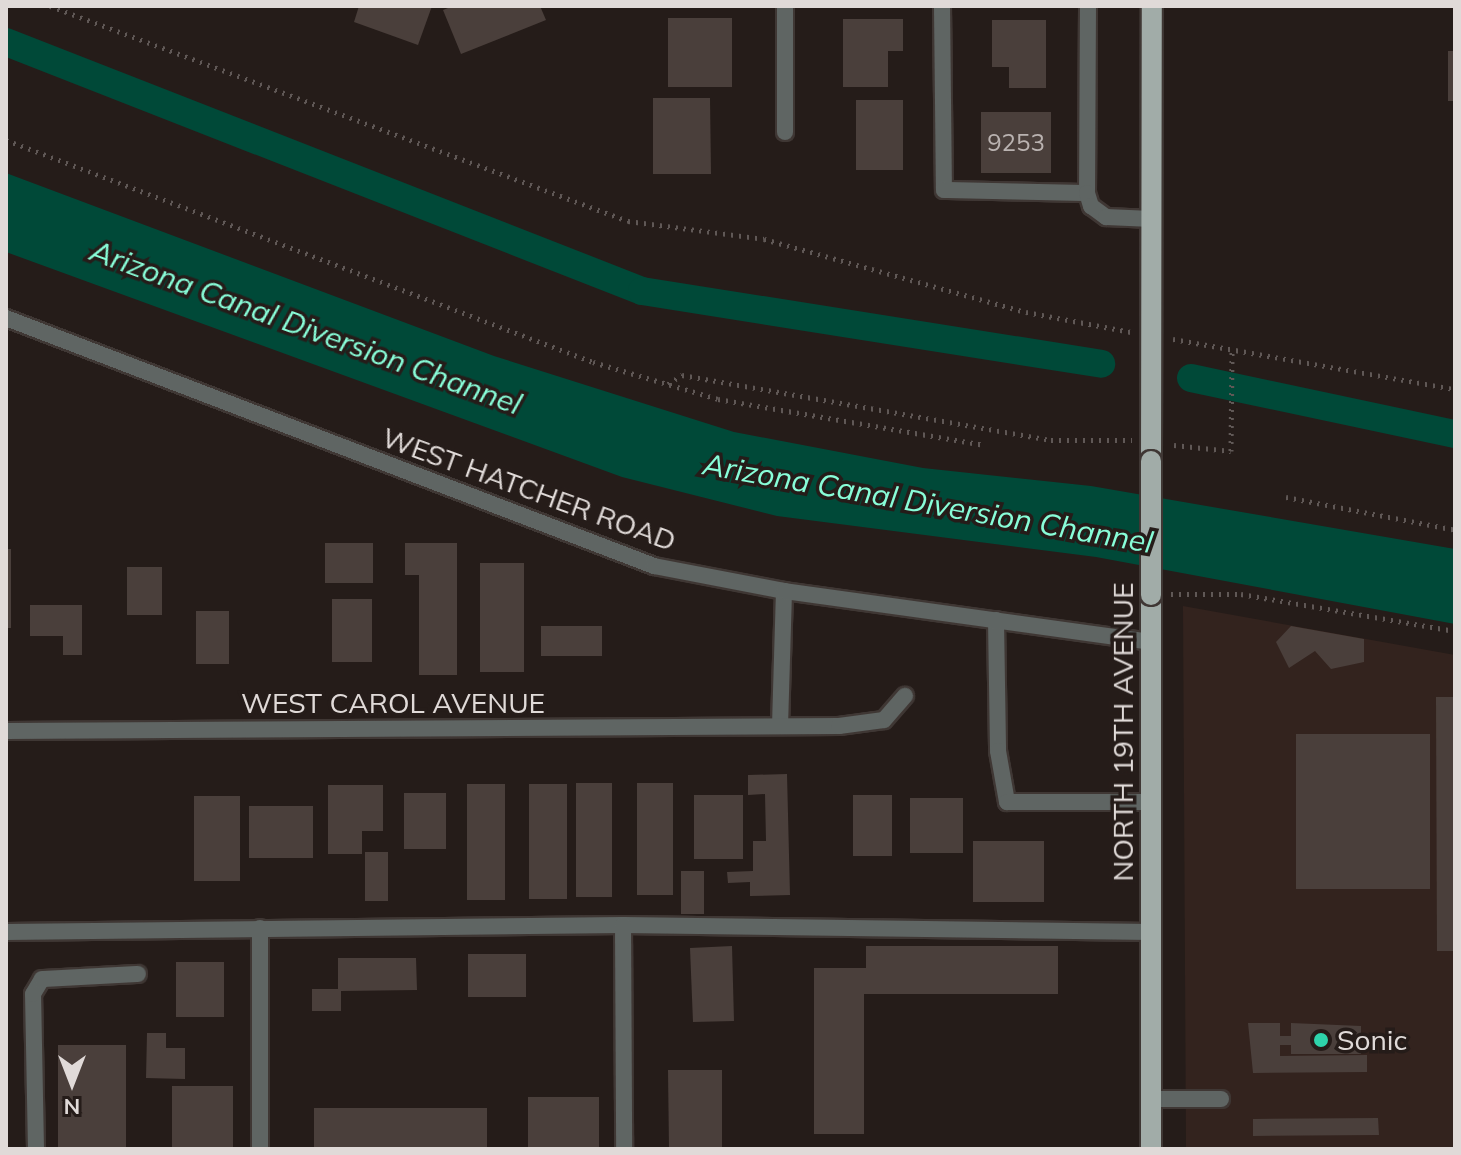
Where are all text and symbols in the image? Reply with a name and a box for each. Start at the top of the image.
house number: 9253 [987,129,1045,157]
water label: Arizona Canal Diversion Channel [86,232,526,422]
street label: WEST HATCHER ROAD [378,420,680,558]
water label: Arizona Canal Diversion Channel [700,446,1156,560]
street label: NORTH 19TH AVENUE [1106,582,1140,882]
street label: WEST CAROL AVENUE [241,686,545,720]
place label: Sonic [1337,1023,1407,1057]
marker: Sonic [1312,1031,1330,1049]
north arrow [32,1043,112,1123]
text: N [64,1093,80,1121]

